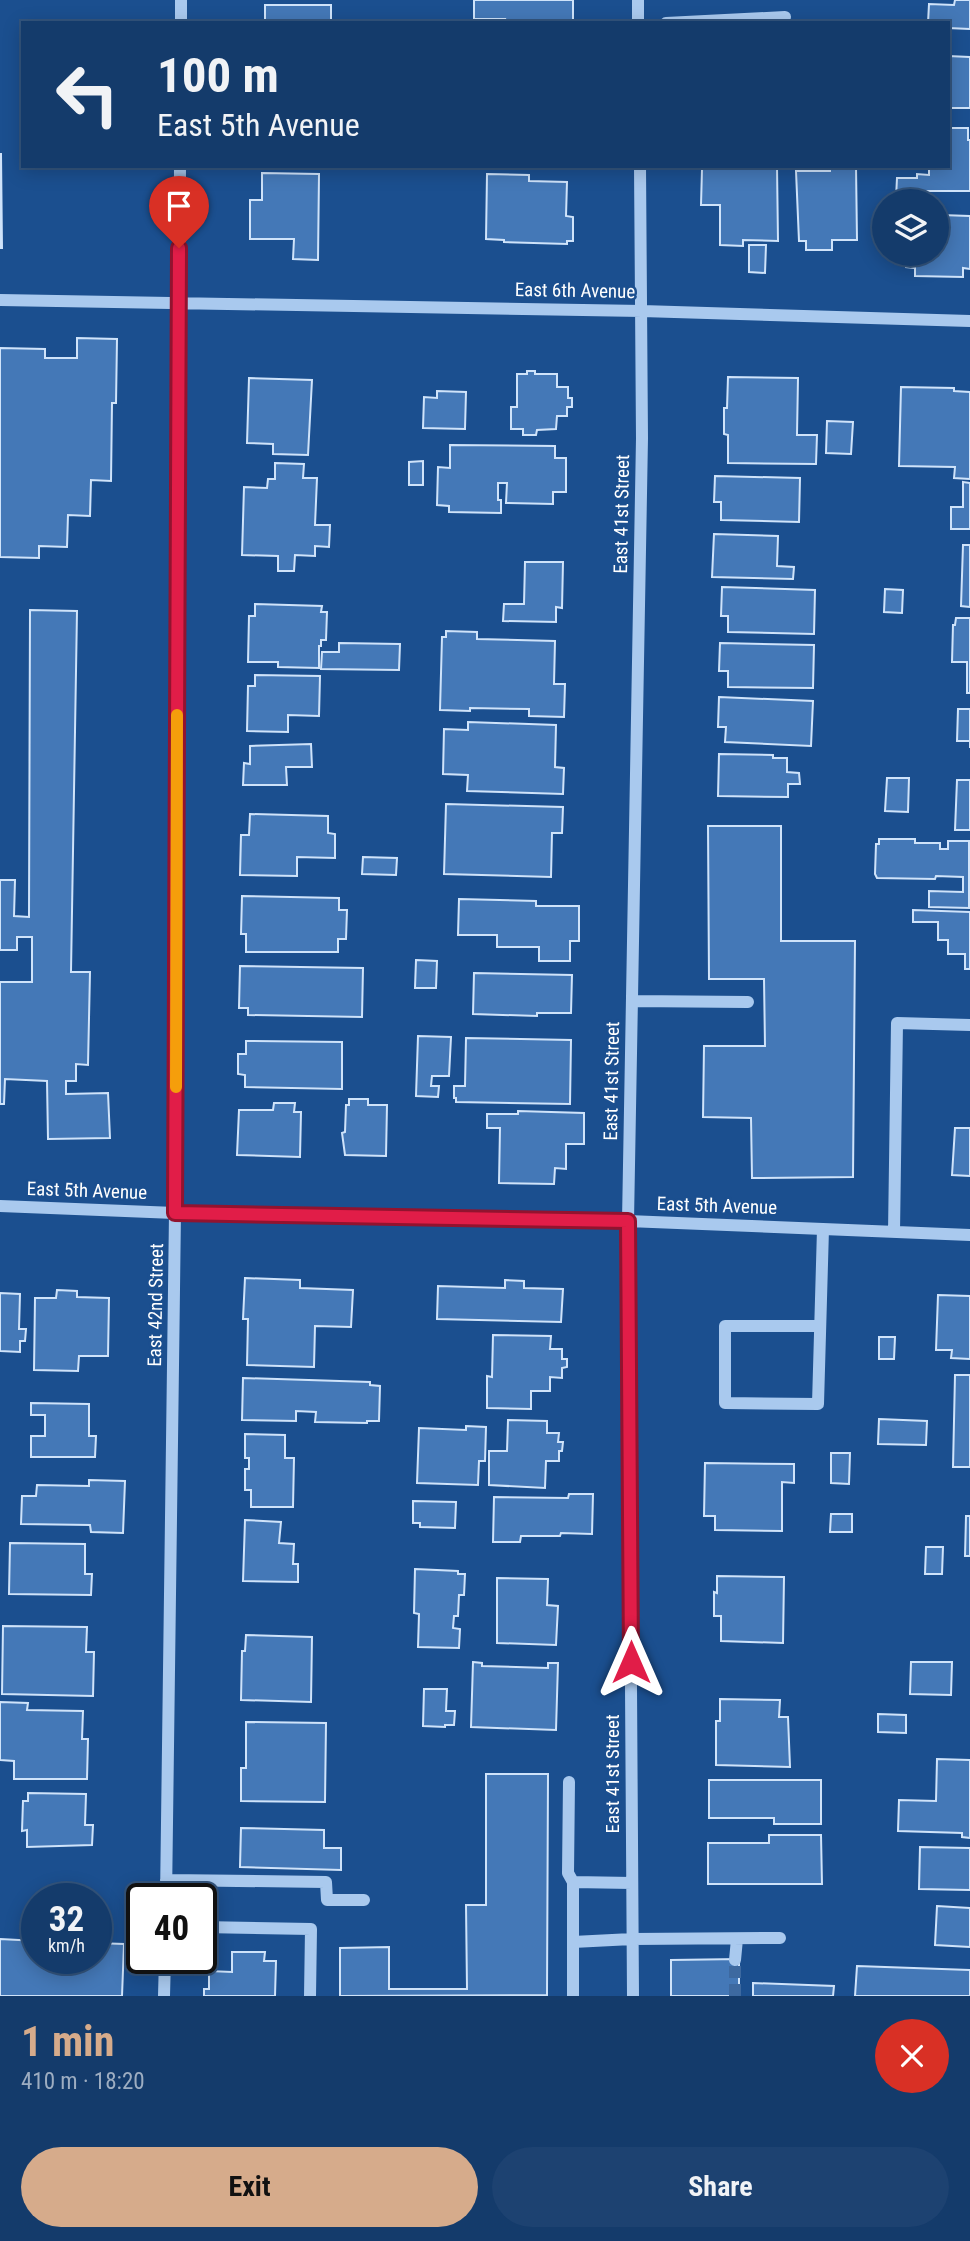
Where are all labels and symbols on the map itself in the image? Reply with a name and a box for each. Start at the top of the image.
pin [149,176,209,248]
street label: East 6th Avenue [515,278,635,303]
street label: East 41st Street [609,454,634,574]
street label: East 41st Street [599,1021,624,1141]
street label: East 5th Avenue [26,1177,148,1204]
street label: East 5th Avenue [656,1192,778,1219]
street label: East 42nd Street [143,1243,168,1367]
position arrow [594,1625,668,1699]
street label: East 41st Street [601,1714,624,1834]
speed limit sign: 40 [126,1883,217,1974]

